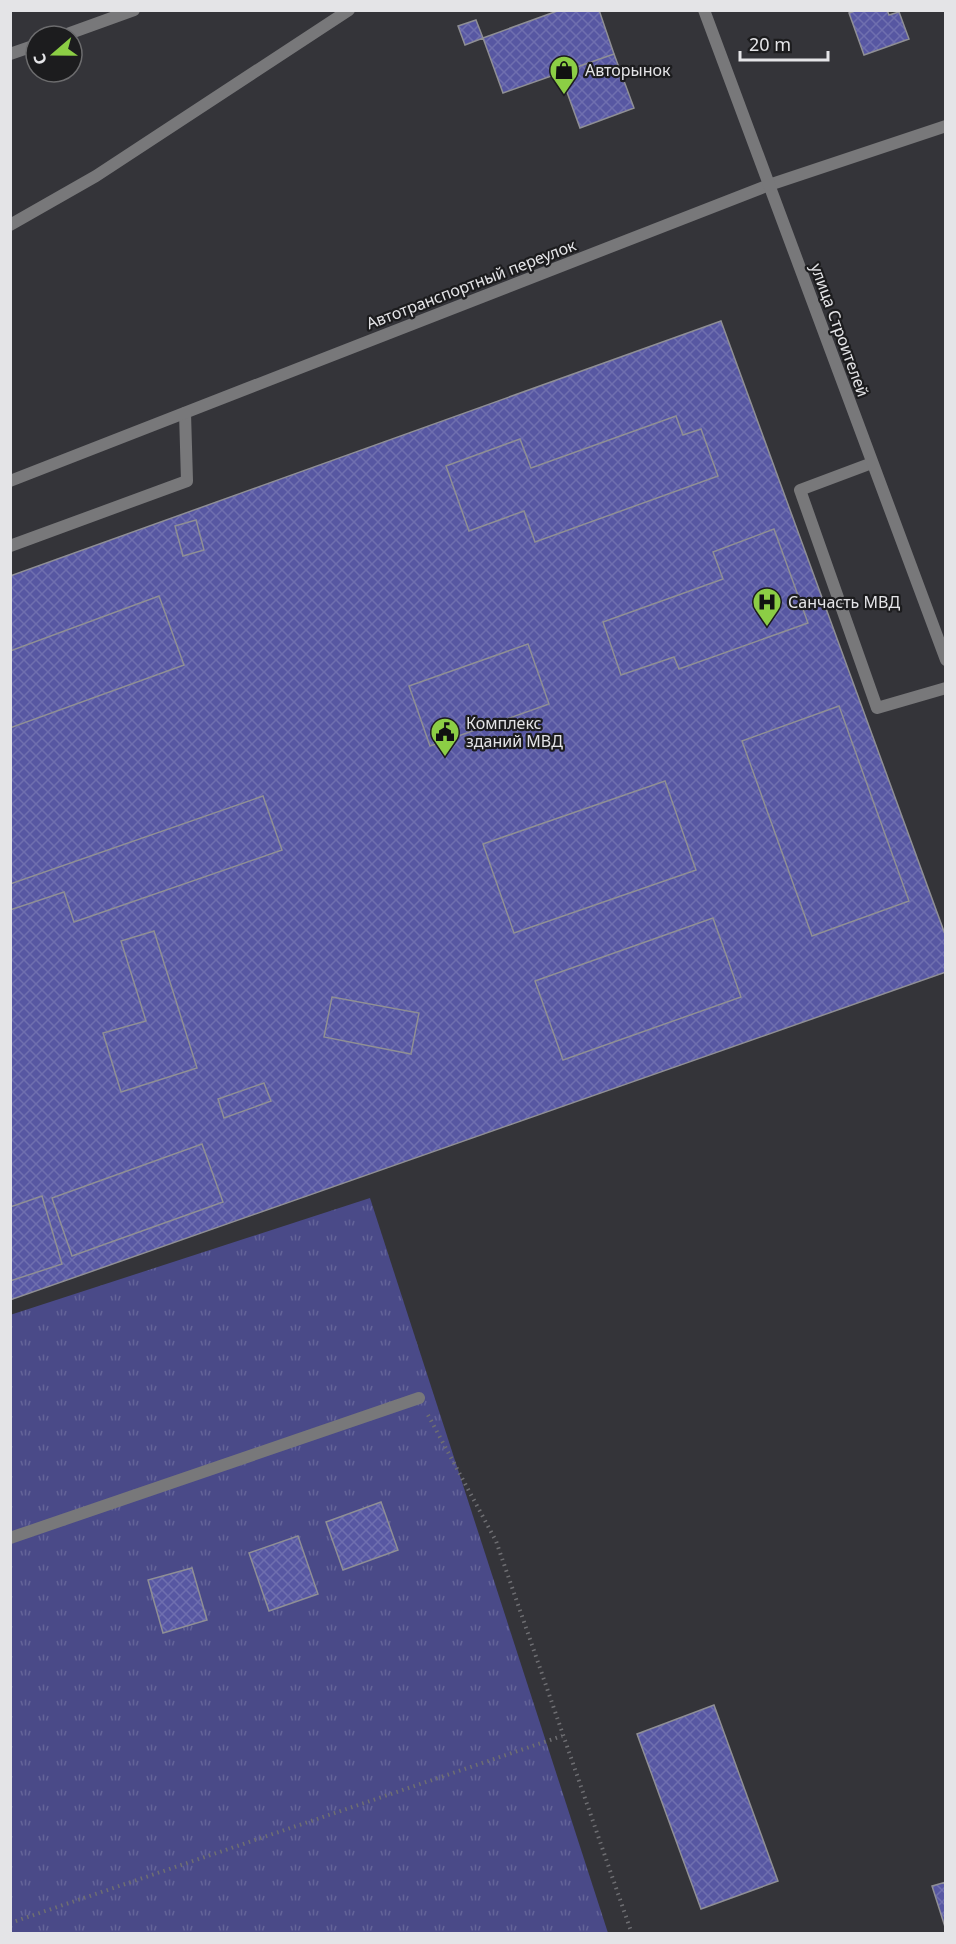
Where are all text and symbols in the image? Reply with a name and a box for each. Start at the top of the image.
north arrow [24,24,84,84]
scale bar [740,24,828,62]
text: 20 m [749,32,791,56]
text: С [28,51,52,68]
shop icon: Авторынок [548,54,580,96]
place label: Авторынок [585,59,671,81]
street label: Автотранспортный переулок [363,234,580,334]
street label: улица Строителей [806,260,874,400]
hospital icon: Санчасть МВД [751,586,783,628]
place label: Санчасть МВД [788,591,900,613]
place label: Комплекс зданий МВД [466,712,563,752]
public building icon: Комплекс зданий МВД [429,716,461,758]

